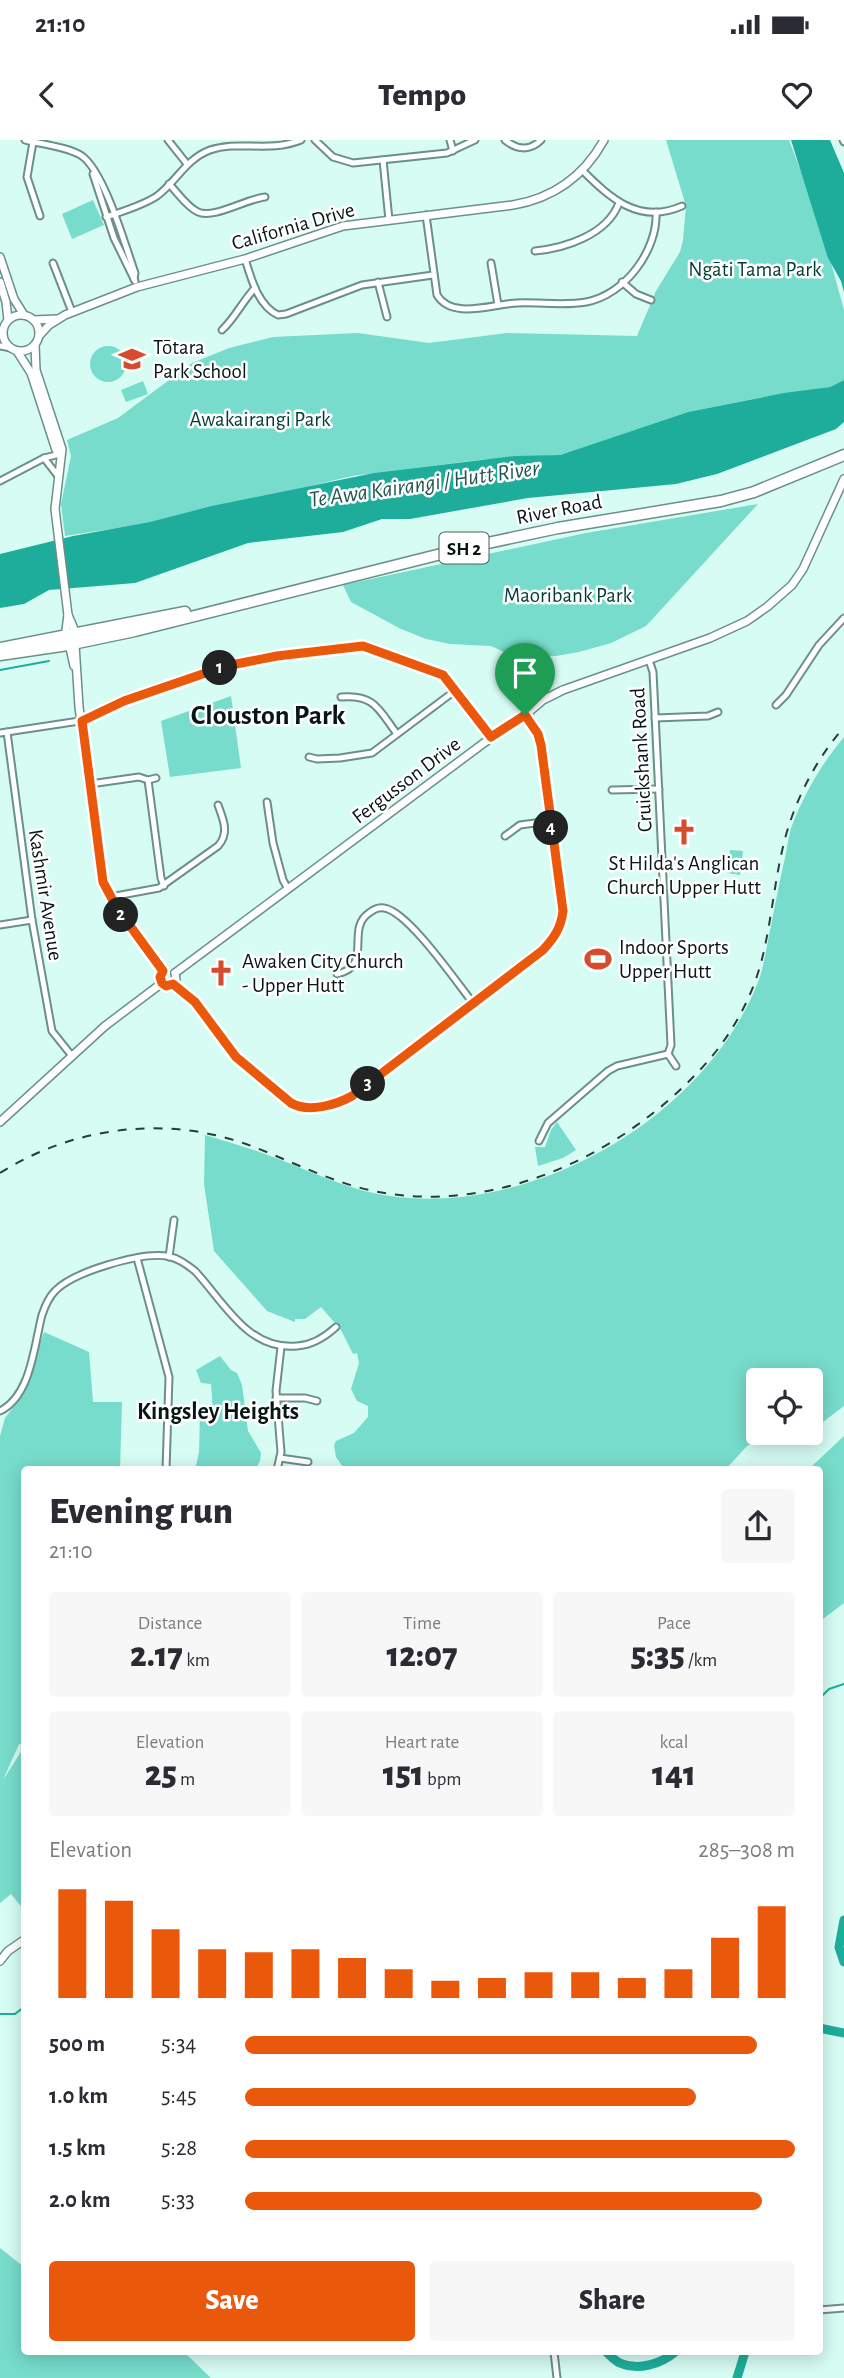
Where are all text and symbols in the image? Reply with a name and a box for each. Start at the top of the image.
text: 21:10 [35,11,85,37]
icon: back [28,76,66,114]
icon: heart [778,76,816,114]
text: Tempo [378,79,466,111]
street label: California Drive [229,199,357,254]
park label: Ngāti Tama Park [688,259,822,280]
place label: Tōtara Park School [153,337,247,382]
school or university icon: Tōtara Park School [117,344,147,374]
park label: Awakairangi Park [189,409,331,430]
water label: Te Awa Kairangi / Hutt River [308,457,541,512]
street label: River Road [514,491,604,528]
road number: SH 2 [440,532,489,564]
park label: Maoribank Park [504,585,633,606]
pin [495,643,555,715]
pin: 1 [202,650,238,686]
icon: arrive [506,654,544,692]
text: 1 [216,658,223,677]
street label: Cruickshank Road [627,687,656,833]
district label: Clouston Park [191,702,345,730]
street label: Fergusson Drive [348,733,464,828]
pin: 4 [534,810,568,846]
church icon: St Hilda's Anglican Church Upper Hutt [669,817,699,847]
text: 4 [546,818,555,837]
street label: Kashmir Avenue [25,828,66,962]
place label: St Hilda's Anglican Church Upper Hutt [607,853,761,898]
pin: 2 [104,898,138,932]
text: 2 [116,905,125,924]
place label: Indoor Sports Upper Hutt [619,937,729,982]
sports icon: Indoor Sports Upper Hutt [583,944,613,974]
place label: Awaken City Church - Upper Hutt [242,951,404,996]
church icon: Awaken City Church - Upper Hutt [206,958,236,988]
pin: 3 [350,1066,386,1102]
text: 3 [363,1074,372,1093]
map controls [746,1368,823,1445]
button: locate [746,1368,823,1445]
district label: Kingsley Heights [137,1400,299,1424]
button: share [721,1489,795,1563]
text: Evening run [49,1493,233,1531]
text: 21:10 [49,1540,93,1563]
text: Distance [138,1614,202,1633]
text: Time [403,1614,441,1633]
text: Pace [657,1614,691,1633]
text: 2.17 [130,1638,183,1673]
text: 12:07 [386,1638,458,1673]
text: 5:35 [631,1638,685,1673]
text: km [183,1651,210,1670]
text: /km [685,1651,717,1670]
text: Elevation [136,1733,204,1752]
text: Heart rate [385,1733,459,1752]
text: kcal [660,1733,688,1752]
text: 25 [145,1757,177,1792]
text: 151 [383,1757,424,1792]
text: 141 [652,1757,696,1792]
text: m [177,1770,195,1789]
text: bpm [424,1770,461,1789]
text: Elevation [49,1839,132,1862]
text: 285–308 m [698,1839,795,1862]
text: 500 m [49,2033,105,2056]
text: 5:34 [161,2033,196,2056]
text: 1.0 km [49,2085,108,2108]
text: 5:45 [161,2085,197,2108]
text: 1.5 km [49,2137,106,2160]
text: 5:28 [161,2137,197,2160]
text: 2.0 km [49,2189,111,2212]
text: 5:33 [161,2189,195,2212]
button: Save [49,2261,415,2341]
button: Share [429,2261,795,2341]

